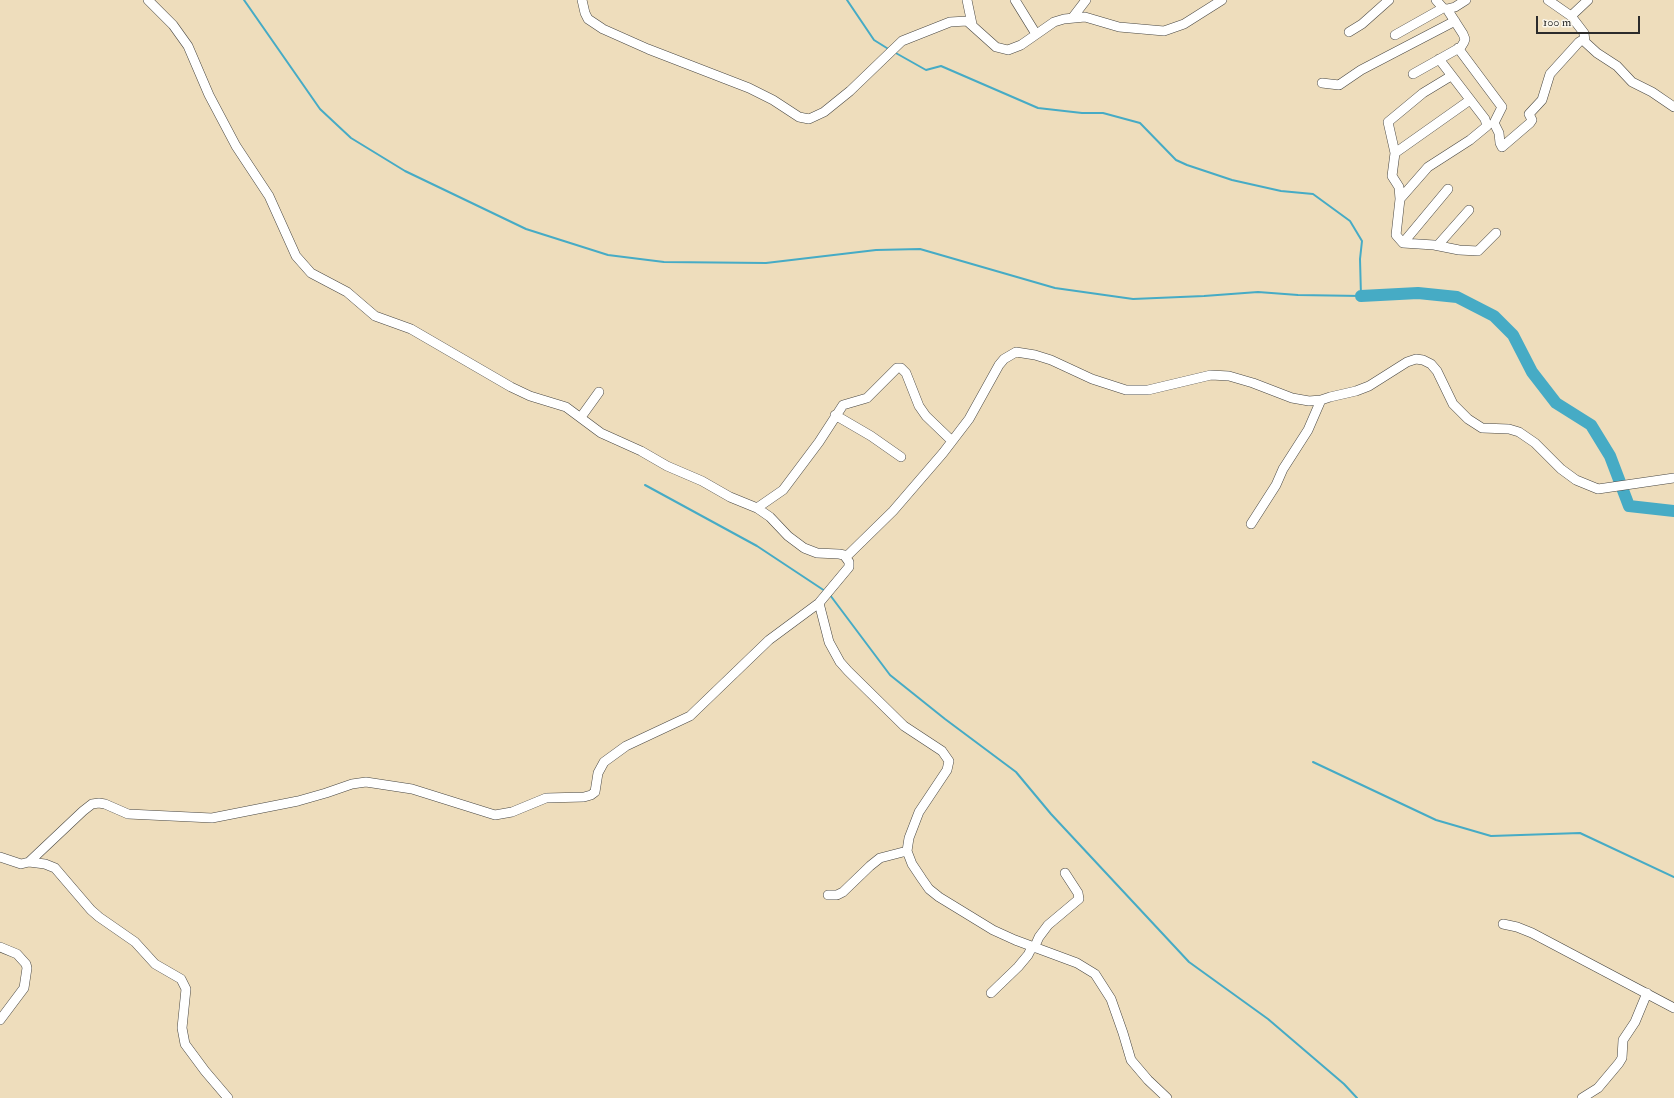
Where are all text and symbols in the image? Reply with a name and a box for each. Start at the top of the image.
scale bar [1538,8,1642,34]
text: 100 m [1543,15,1571,30]

